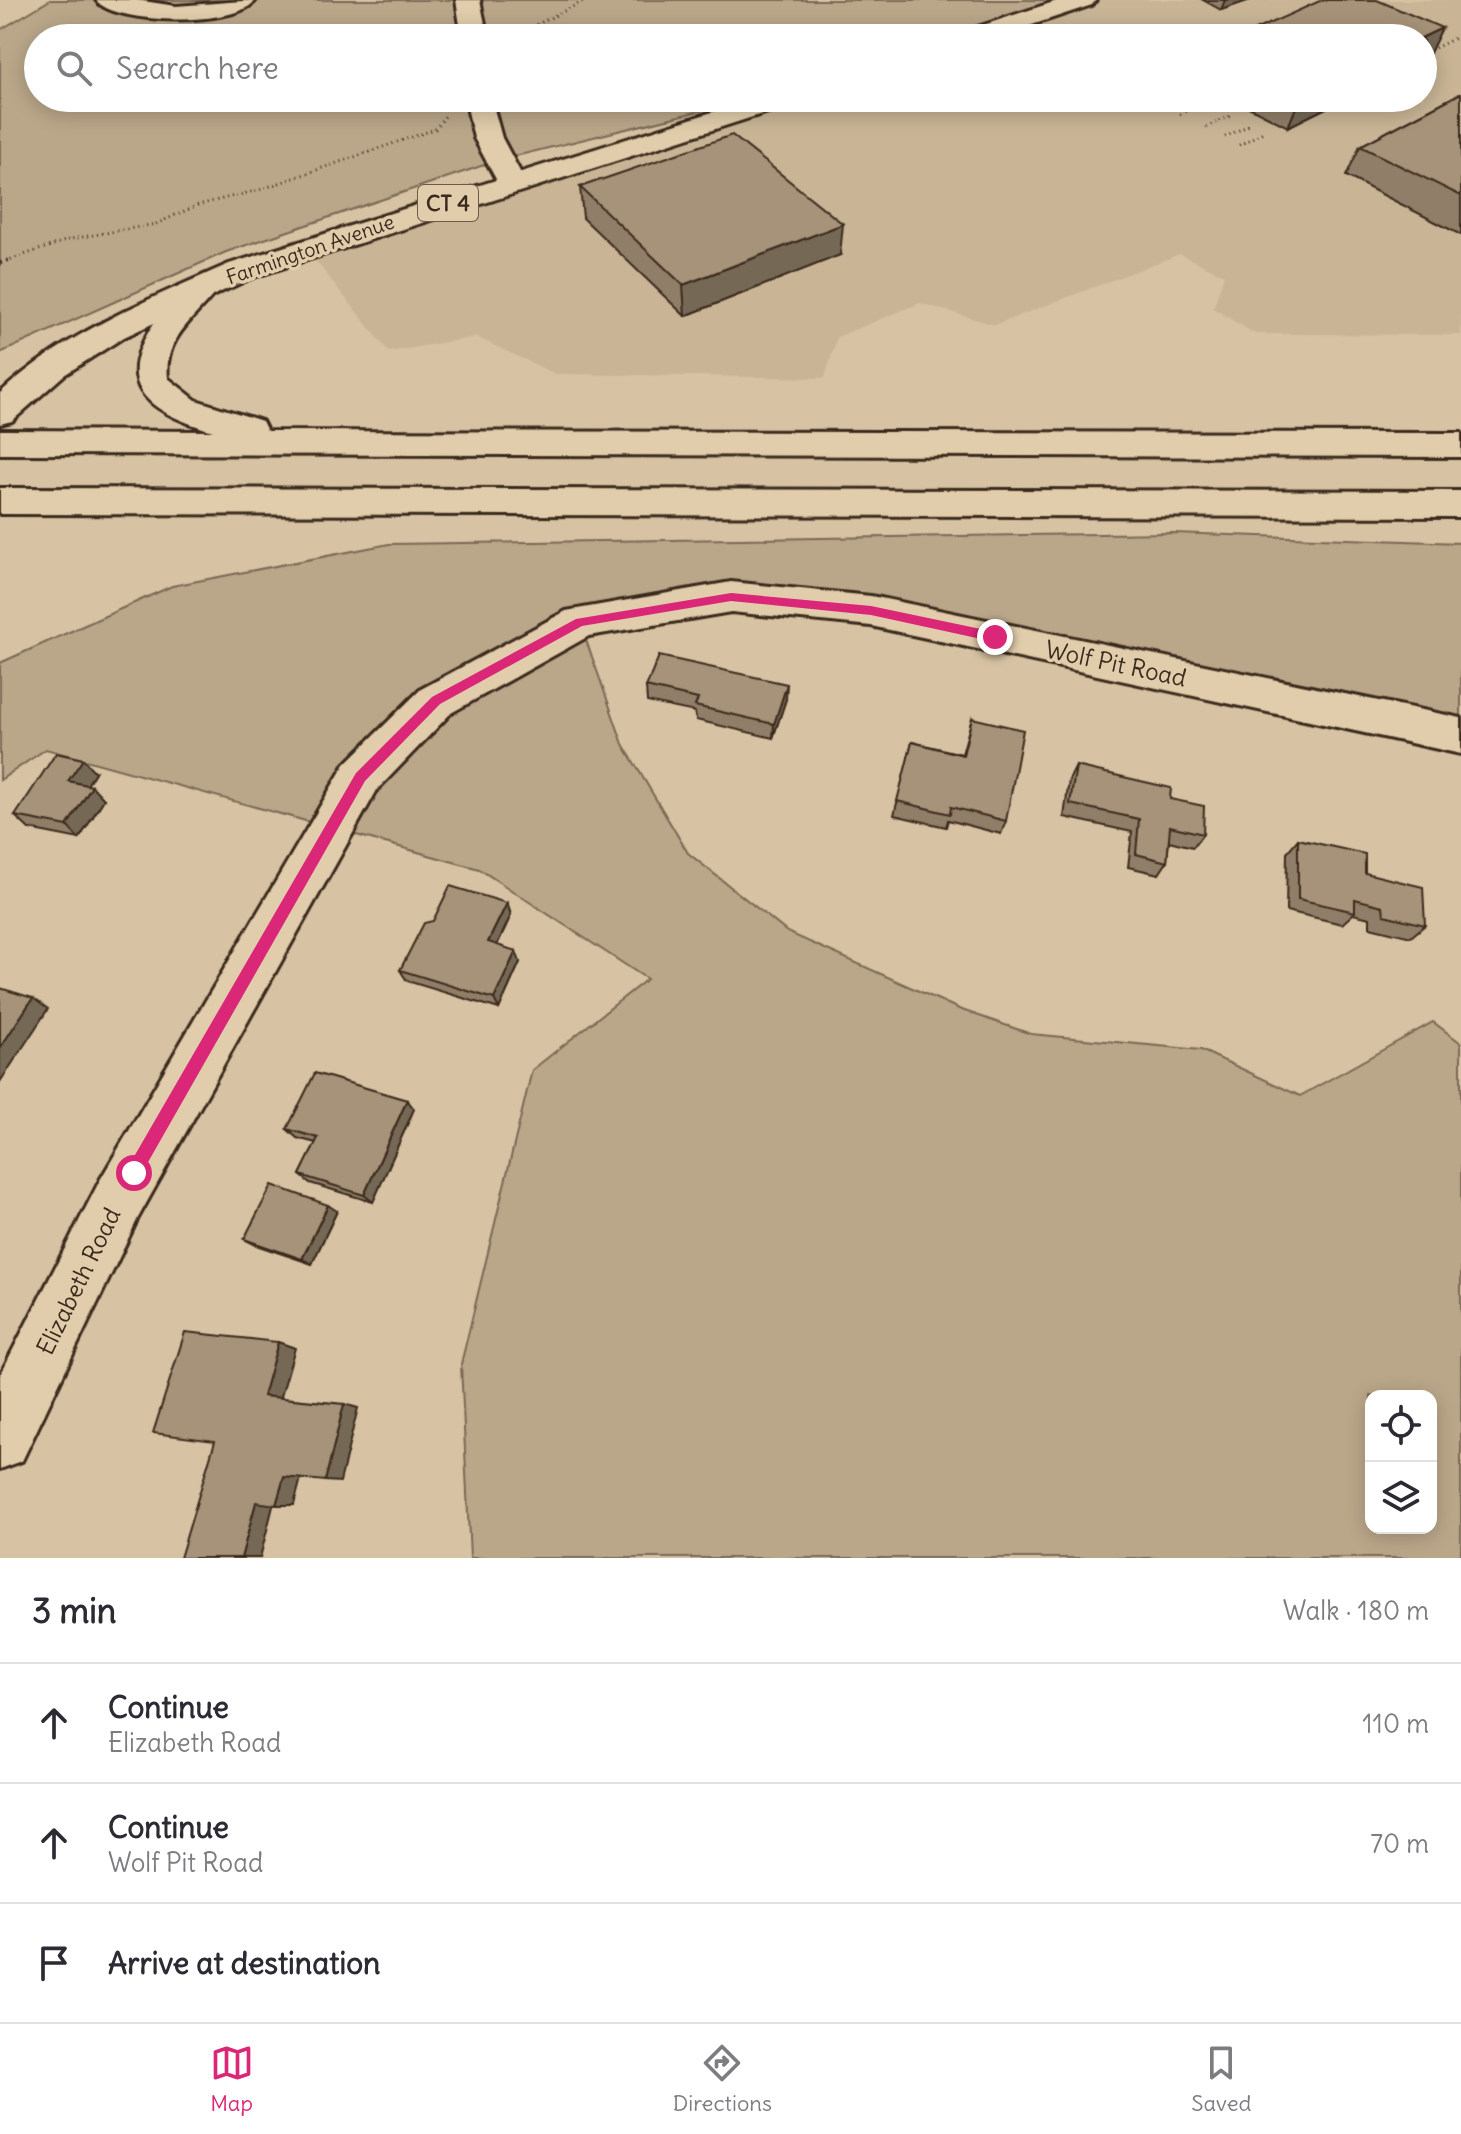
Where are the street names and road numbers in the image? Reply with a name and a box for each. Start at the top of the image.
road number: CT 4 [418,185,478,221]
street label: Farmington Avenue [223,209,397,289]
street label: Wolf Pit Road [1043,633,1189,693]
street label: Elizabeth Road [29,1203,127,1359]

